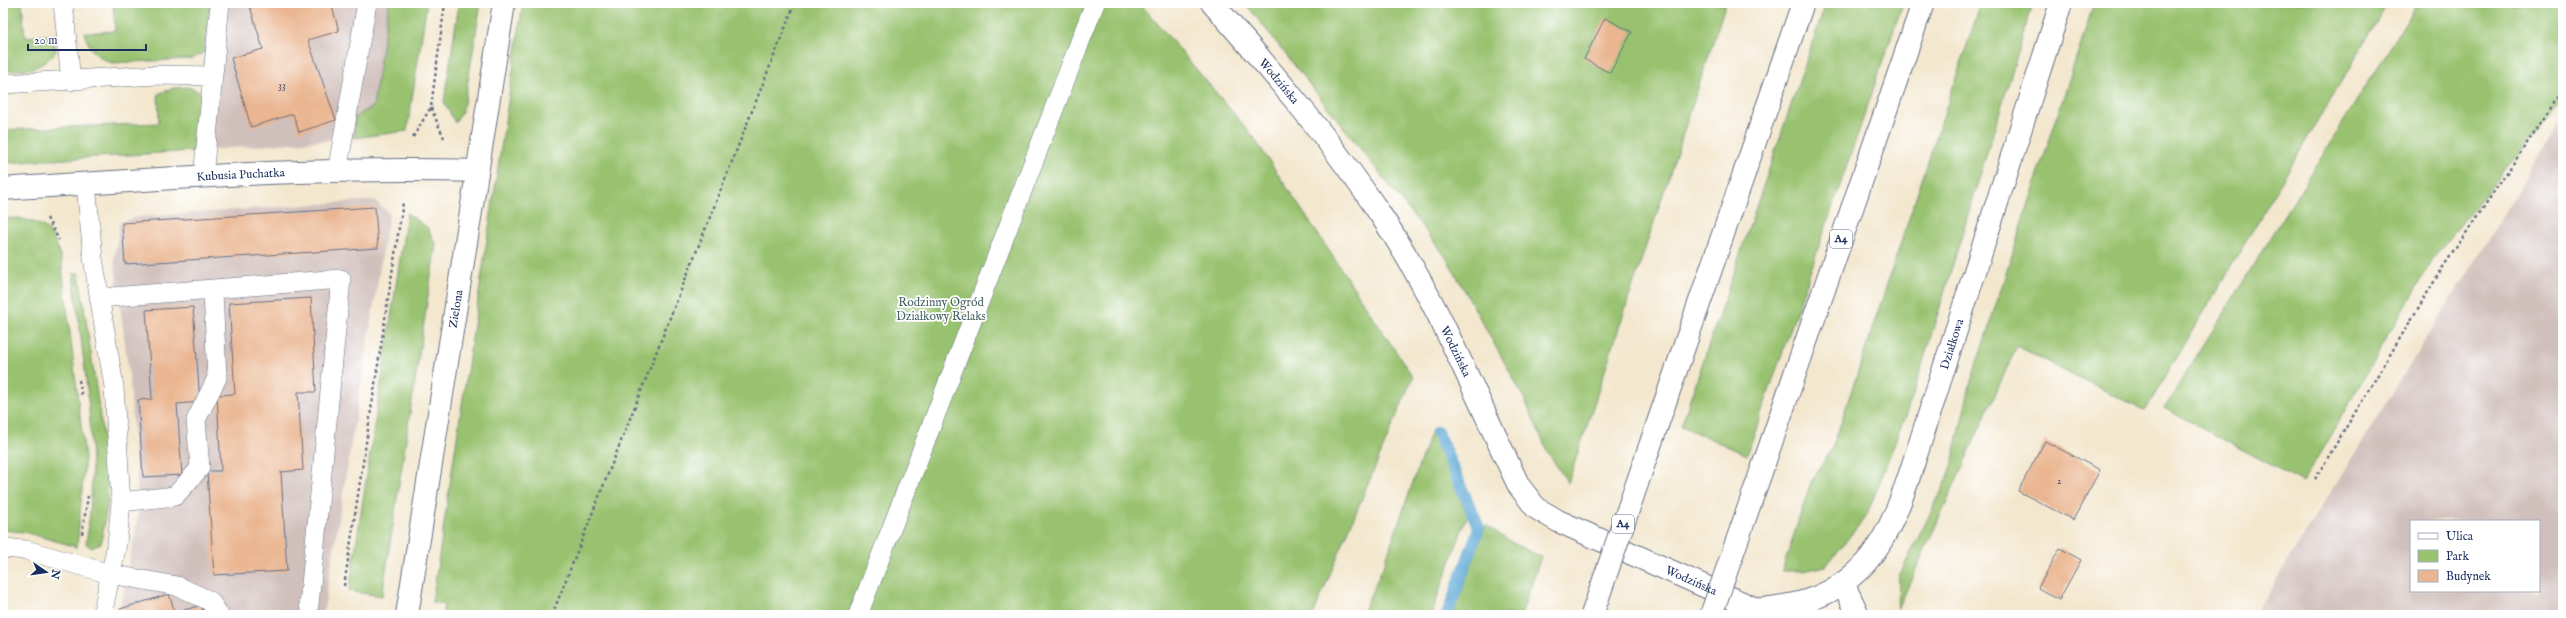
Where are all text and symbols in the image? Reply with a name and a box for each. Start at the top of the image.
scale bar [28,26,146,52]
text: 20 m [34,33,57,48]
street label: Wodzińska [1256,55,1303,108]
house number: 33 [278,80,286,93]
street label: Kubusia Puchatka [196,165,286,184]
road number: A4 [1830,230,1852,248]
street label: Zielona [445,288,466,329]
park label: Rodzinny Ogród Działkowy Relaks [896,295,986,324]
street label: Działkowa [1937,316,1967,371]
street label: Wodzińska [1437,323,1475,380]
house number: 2 [2057,475,2062,488]
road number: A4 [1612,515,1634,533]
legend [2410,520,2540,592]
text: Ulica [2446,529,2474,544]
text: Park [2446,549,2469,564]
north arrow [26,552,66,592]
street label: Wodzińska [1663,562,1720,599]
text: N [47,567,63,581]
text: Budynek [2446,569,2491,584]

